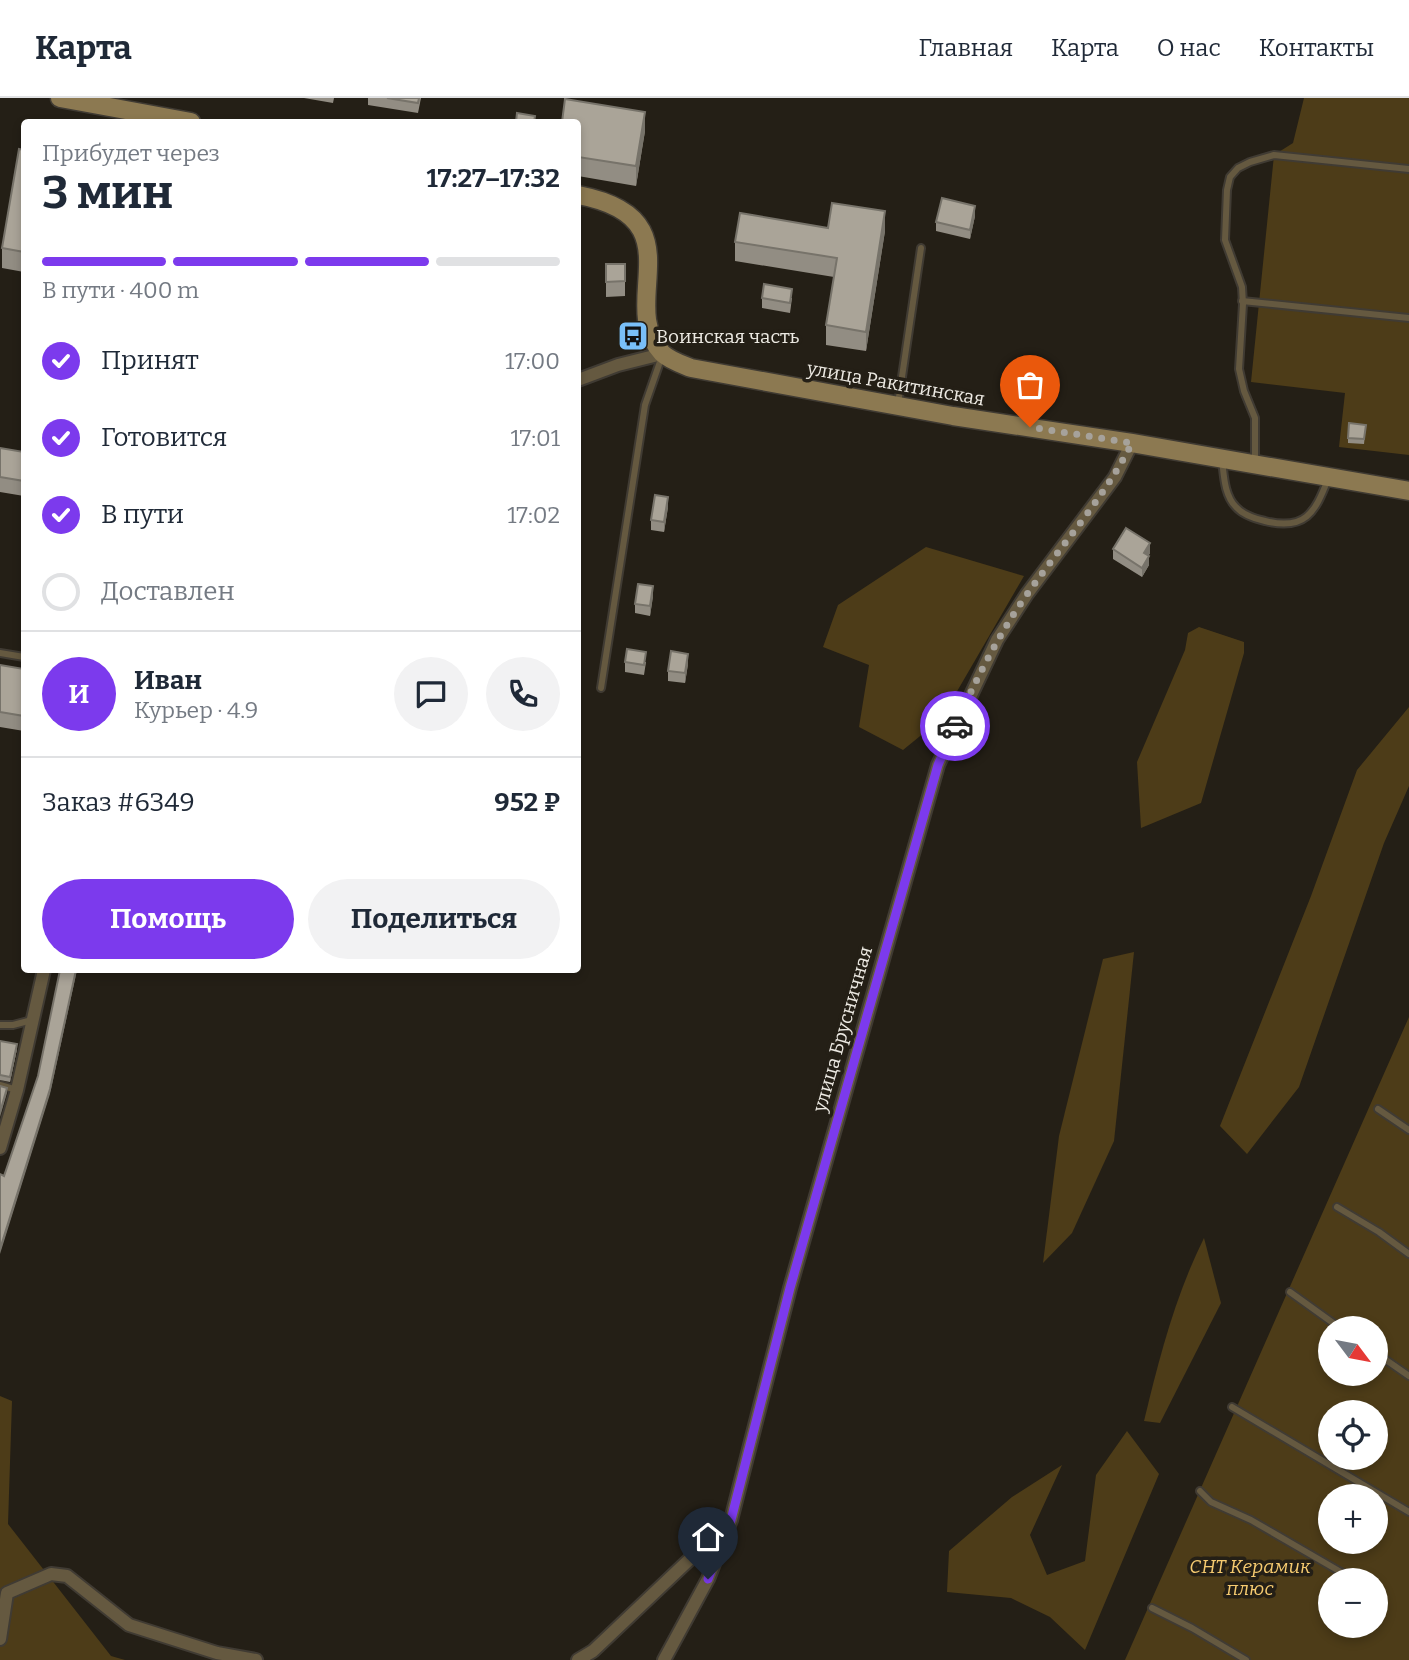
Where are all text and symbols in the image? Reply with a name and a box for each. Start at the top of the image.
text: Карта [35,28,132,68]
text: Главная [918,34,1013,62]
text: Карта [1051,34,1119,62]
text: О нас [1157,34,1221,62]
text: Контакты [1259,34,1374,62]
text: Прибудет через [42,139,220,167]
text: 17:27–17:32 [426,163,560,194]
text: 3 мин [42,165,173,220]
text: В пути · 400 m [42,276,199,304]
bus stop icon: Воинская часть [616,319,650,353]
place label: Воинская часть [656,325,800,348]
icon: check [42,342,80,380]
text: Принят [101,345,199,376]
text: 17:00 [505,347,560,375]
pin [1000,355,1060,427]
street label: улица Ракитинская [804,356,987,410]
icon: bag [1011,366,1049,404]
icon: check [42,419,80,457]
text: Готовится [101,422,227,453]
text: 17:01 [510,424,560,452]
icon: check [42,496,80,534]
text: В пути [101,499,184,530]
text: 17:02 [507,501,560,529]
text: Доставлен [101,576,235,607]
button: chat [394,657,468,731]
button: phone [486,657,560,731]
text: Иван [134,665,202,696]
text: И [69,679,89,710]
courier [920,691,990,761]
text: Курьер · 4.9 [134,696,258,724]
icon: car [936,707,974,745]
text: Заказ #6349 [42,787,195,818]
text: 952 ₽ [494,787,560,818]
button: Помощь [42,879,294,959]
button: Поделиться [308,879,560,959]
street label: улица Брусничная [808,944,877,1116]
north arrow [1318,1316,1388,1386]
map controls [1318,1316,1388,1638]
button: locate [1318,1400,1388,1470]
button: + [1318,1484,1388,1554]
pin [678,1507,738,1579]
icon: home [689,1518,727,1556]
park label: СНТ Керамик плюс [1189,1555,1311,1600]
button: − [1318,1568,1388,1638]

